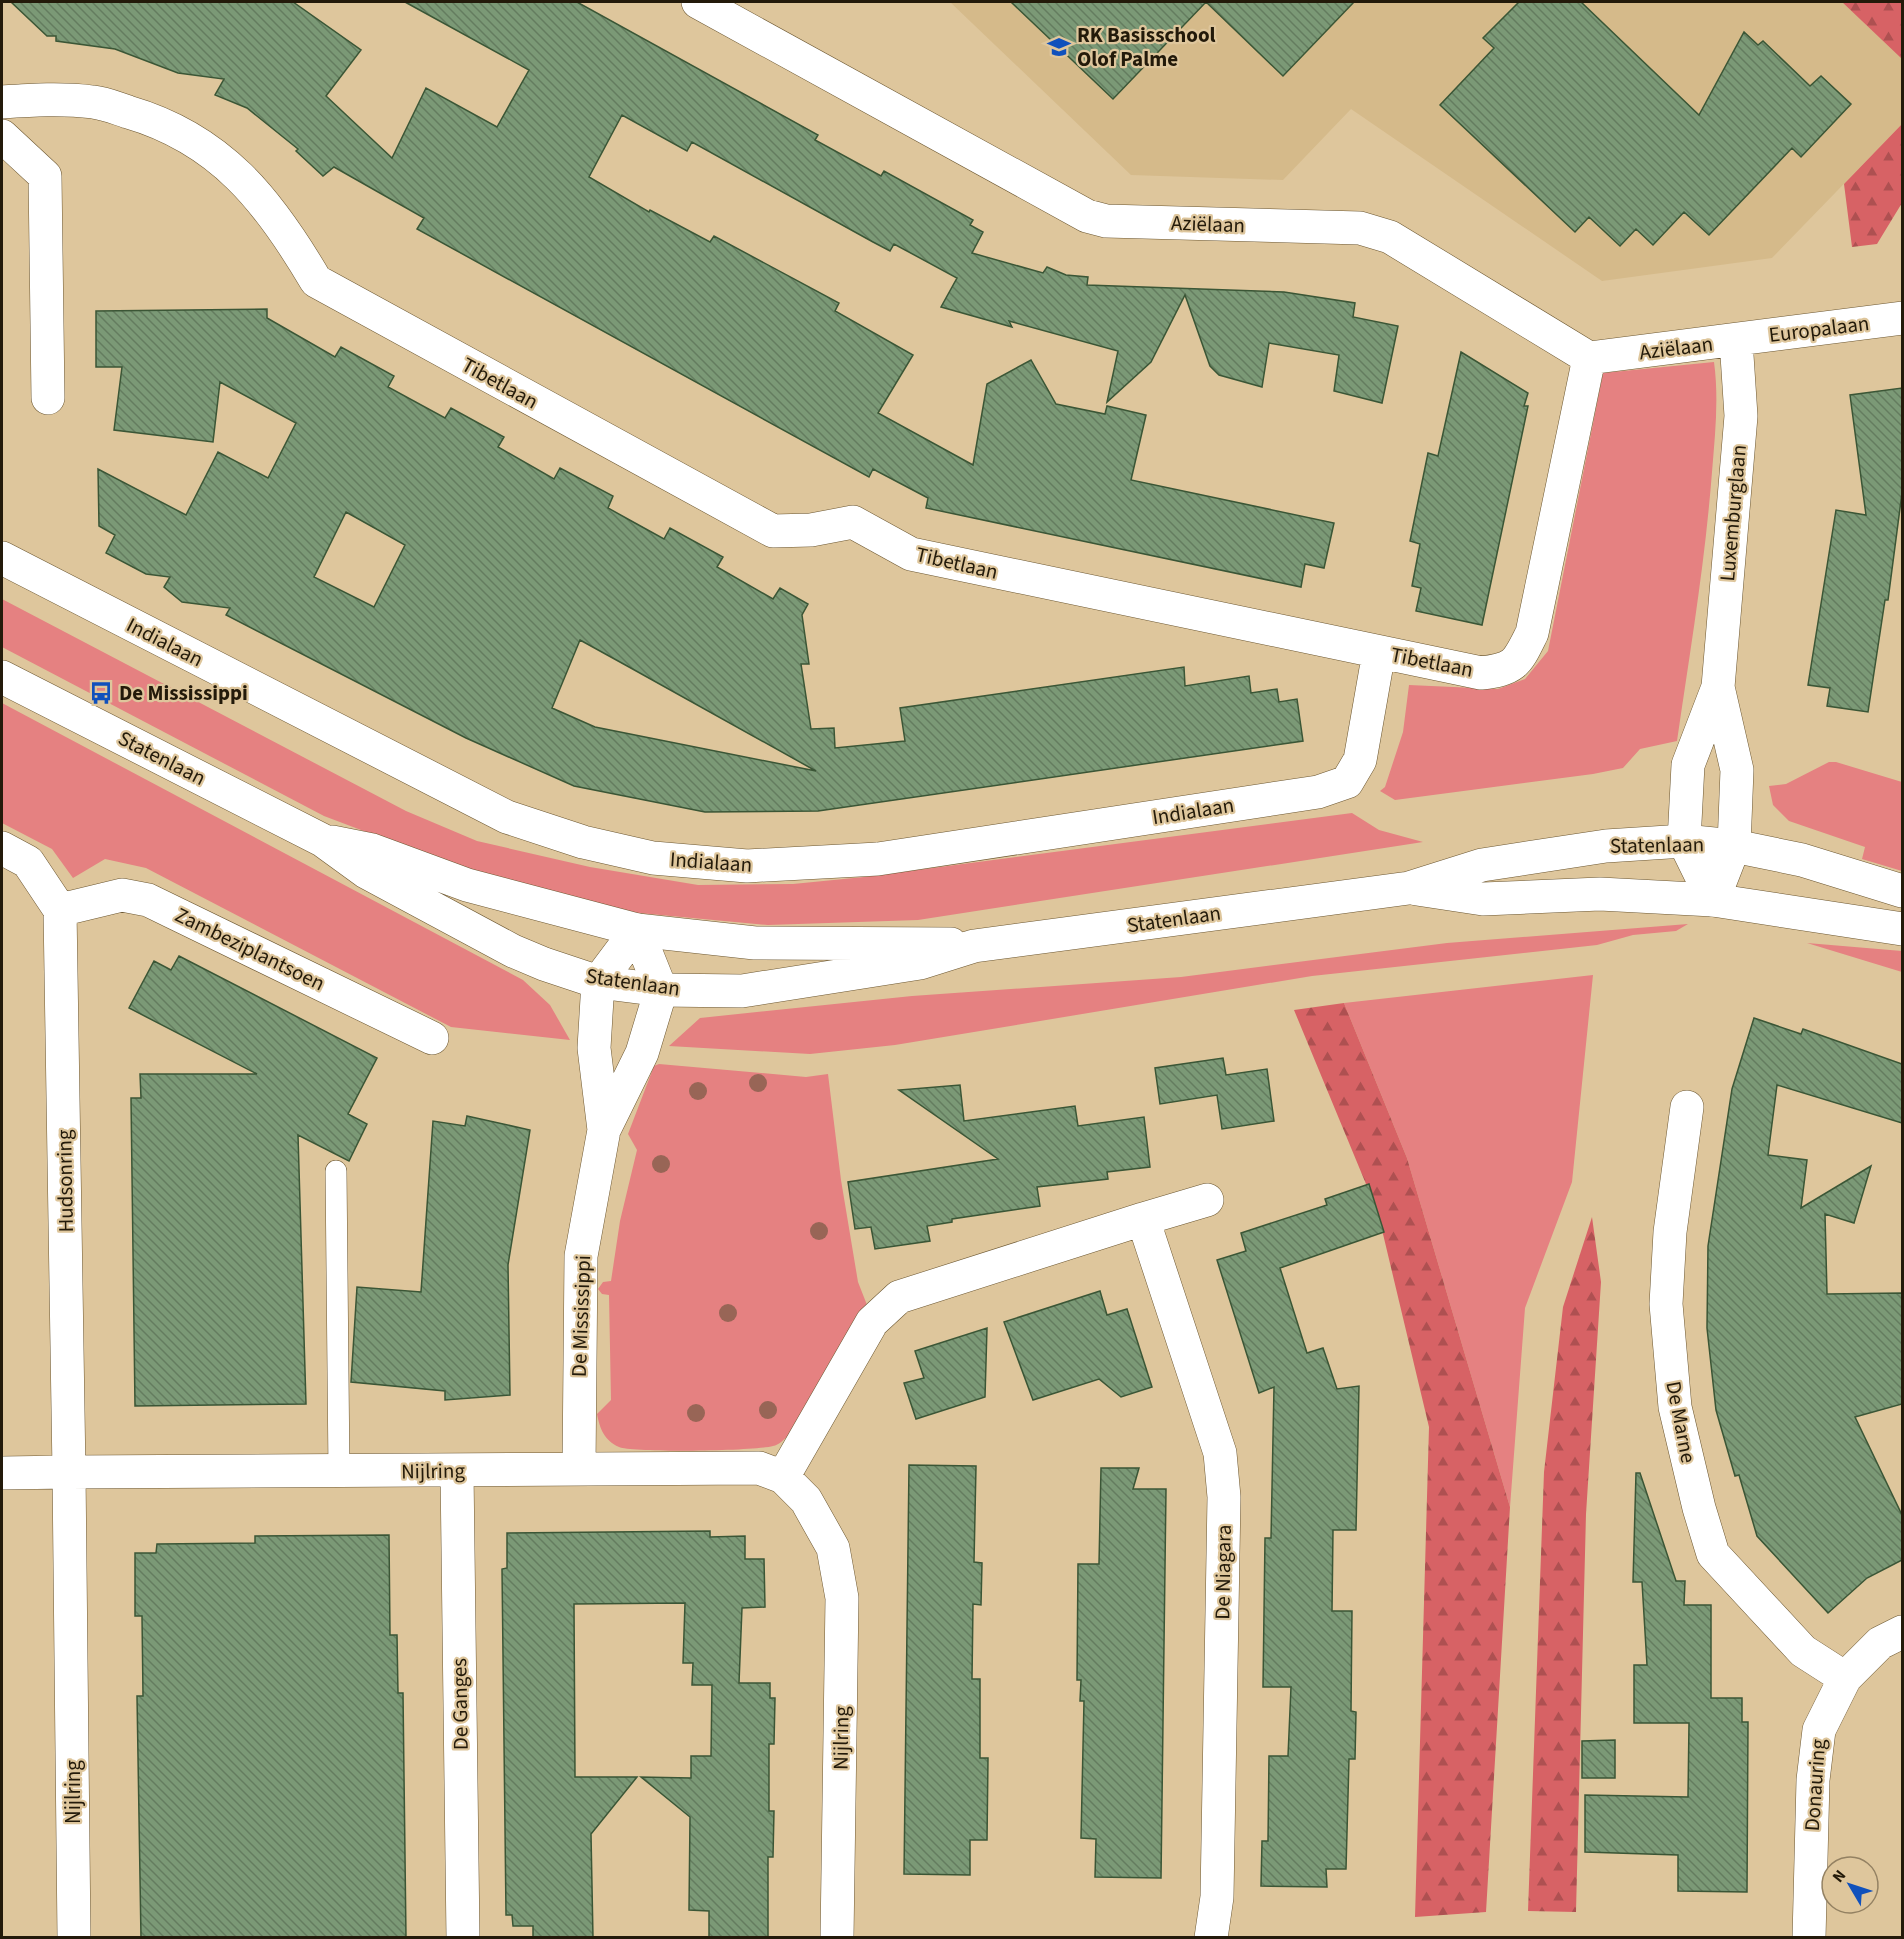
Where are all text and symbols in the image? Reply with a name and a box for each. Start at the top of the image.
place label: RK Basisschool Olof Palme [1077,20,1216,74]
school or university icon: RK Basisschool Olof Palme [1046,34,1072,60]
street label: Aziëlaan [1171,208,1245,240]
street label: Europalaan [1767,308,1871,350]
street label: Aziëlaan [1637,329,1715,367]
street label: Tibetlaan [456,350,544,416]
street label: Luxemburglaan [1712,443,1754,583]
street label: Tibetlaan [913,539,1001,587]
street label: Indialaan [121,610,209,674]
street label: Tibetlaan [1388,639,1476,685]
place label: De Mississippi [119,678,248,708]
bus stop icon: De Mississippi [88,680,114,706]
street label: Statenlaan [113,723,211,793]
street label: Indialaan [1150,790,1236,832]
street label: Statenlaan [1610,829,1704,861]
street label: Indialaan [669,844,753,880]
street label: Statenlaan [1125,898,1223,940]
street label: Zambeziplantsoen [170,900,330,998]
street label: Statenlaan [584,961,682,1003]
street label: Hudsonring [49,1129,81,1233]
street label: De Mississippi [564,1255,598,1377]
street label: De Marne [1658,1379,1704,1465]
street label: Nijlring [401,1455,466,1487]
street label: De Niagara [1207,1524,1239,1620]
street label: De Ganges [444,1658,476,1750]
street label: Nijlring [825,1705,857,1770]
street label: Donauring [1797,1737,1833,1832]
street label: Nijlring [58,1760,88,1824]
north arrow [1820,1855,1880,1915]
text: N [1827,1865,1851,1887]

